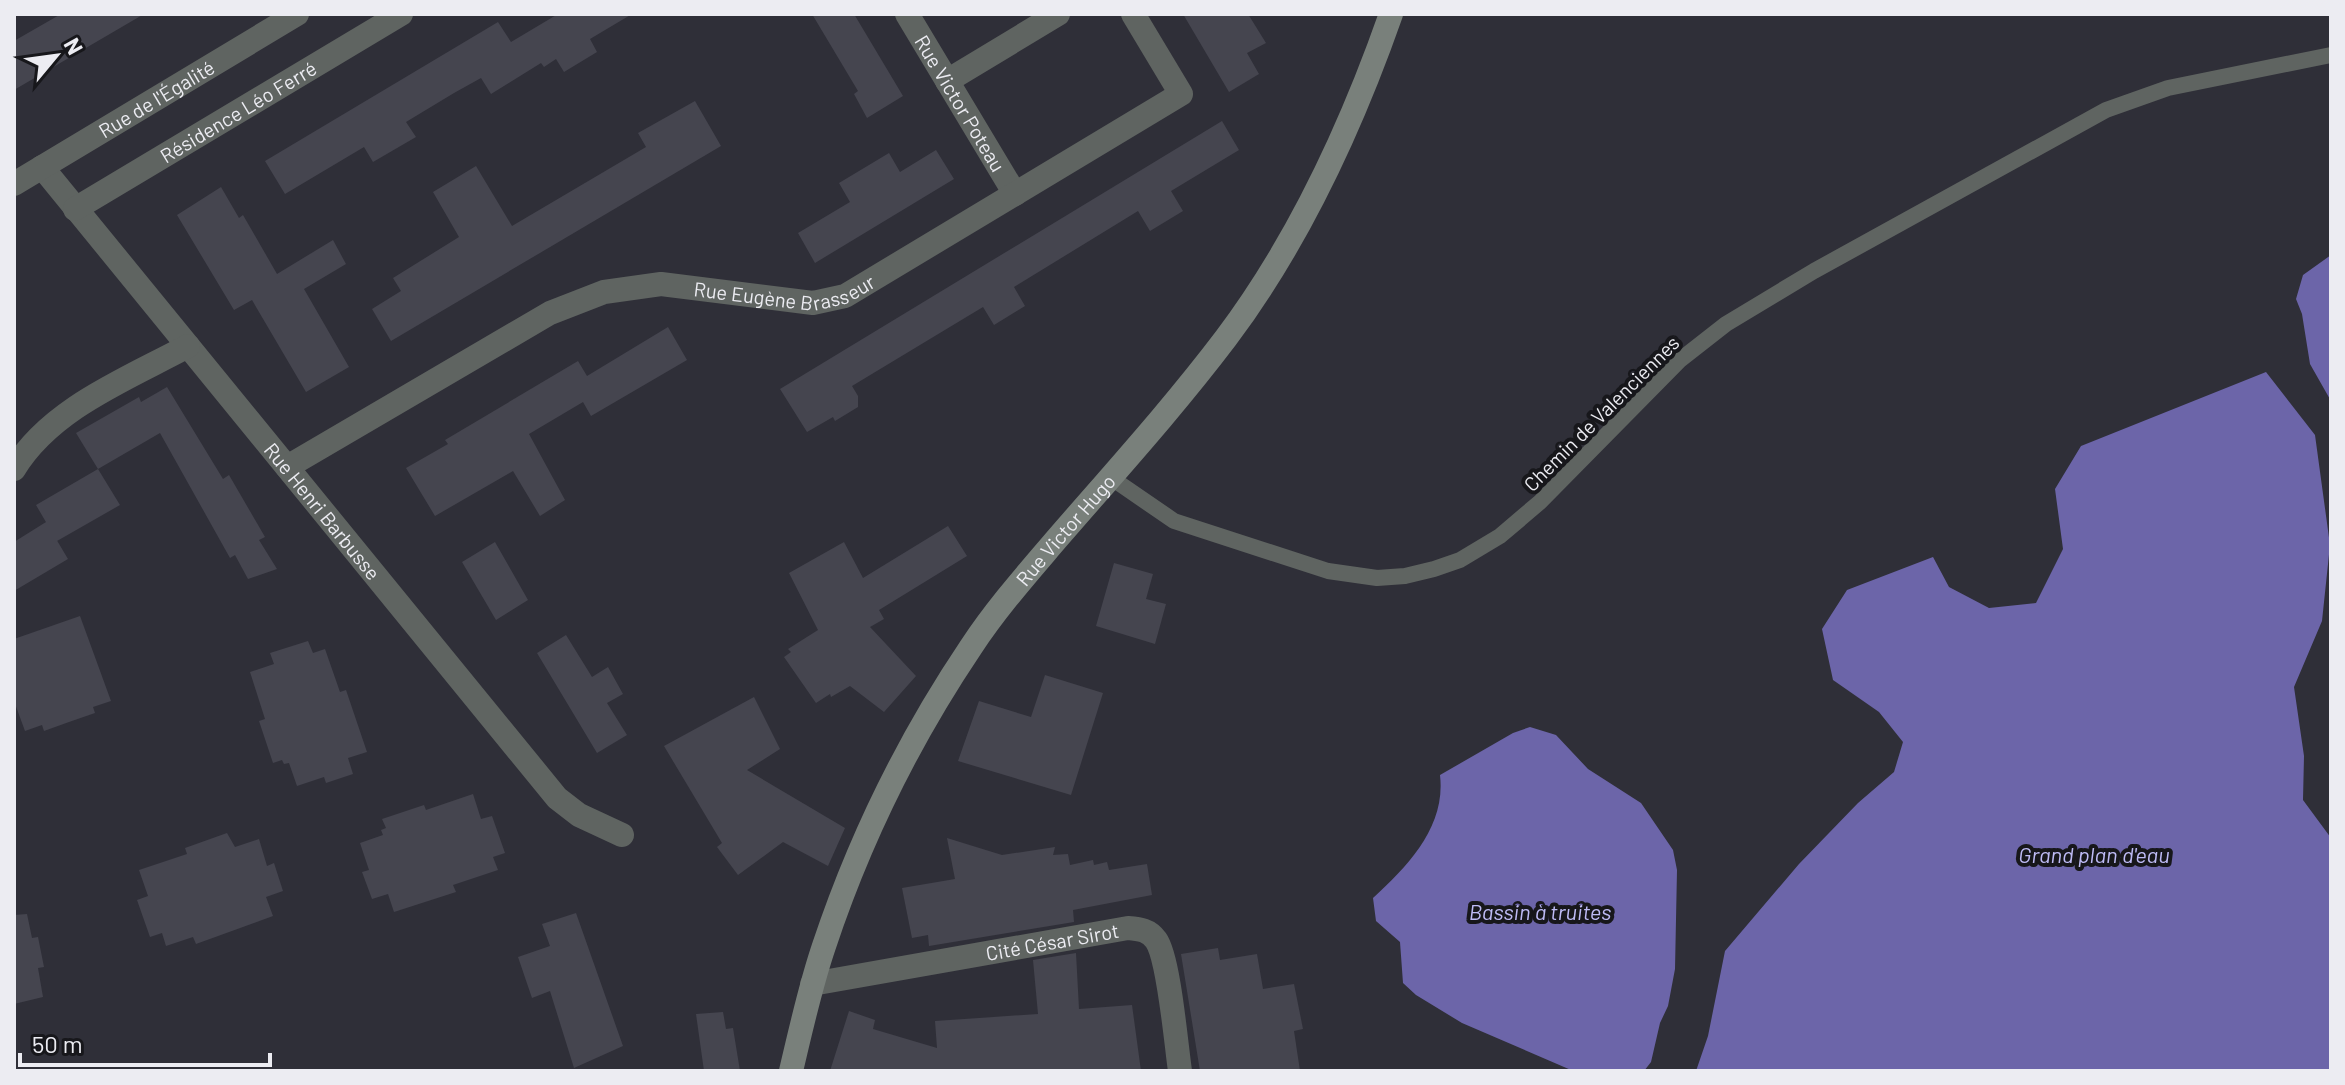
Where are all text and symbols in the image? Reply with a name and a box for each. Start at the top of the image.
north arrow [16,16,96,96]
street label: Rue Victor Poteau [910,31,1011,176]
text: N [59,33,89,59]
street label: Rue de l'Égalité [94,55,219,143]
street label: Résidence Léo Ferré [156,55,321,167]
street label: Rue Eugène Brasseur [693,269,879,315]
street label: Chemin de Valenciennes [1518,330,1684,496]
street label: Rue Henri Barbusse [260,438,386,584]
street label: Rue Victor Hugo [1010,469,1120,590]
water label: Grand plan d'eau [2018,841,2170,867]
water label: Bassin à truites [1469,898,1611,924]
street label: Cité César Sirot [984,918,1121,965]
scale bar [20,1017,270,1067]
text: 50 m [32,1029,83,1058]

